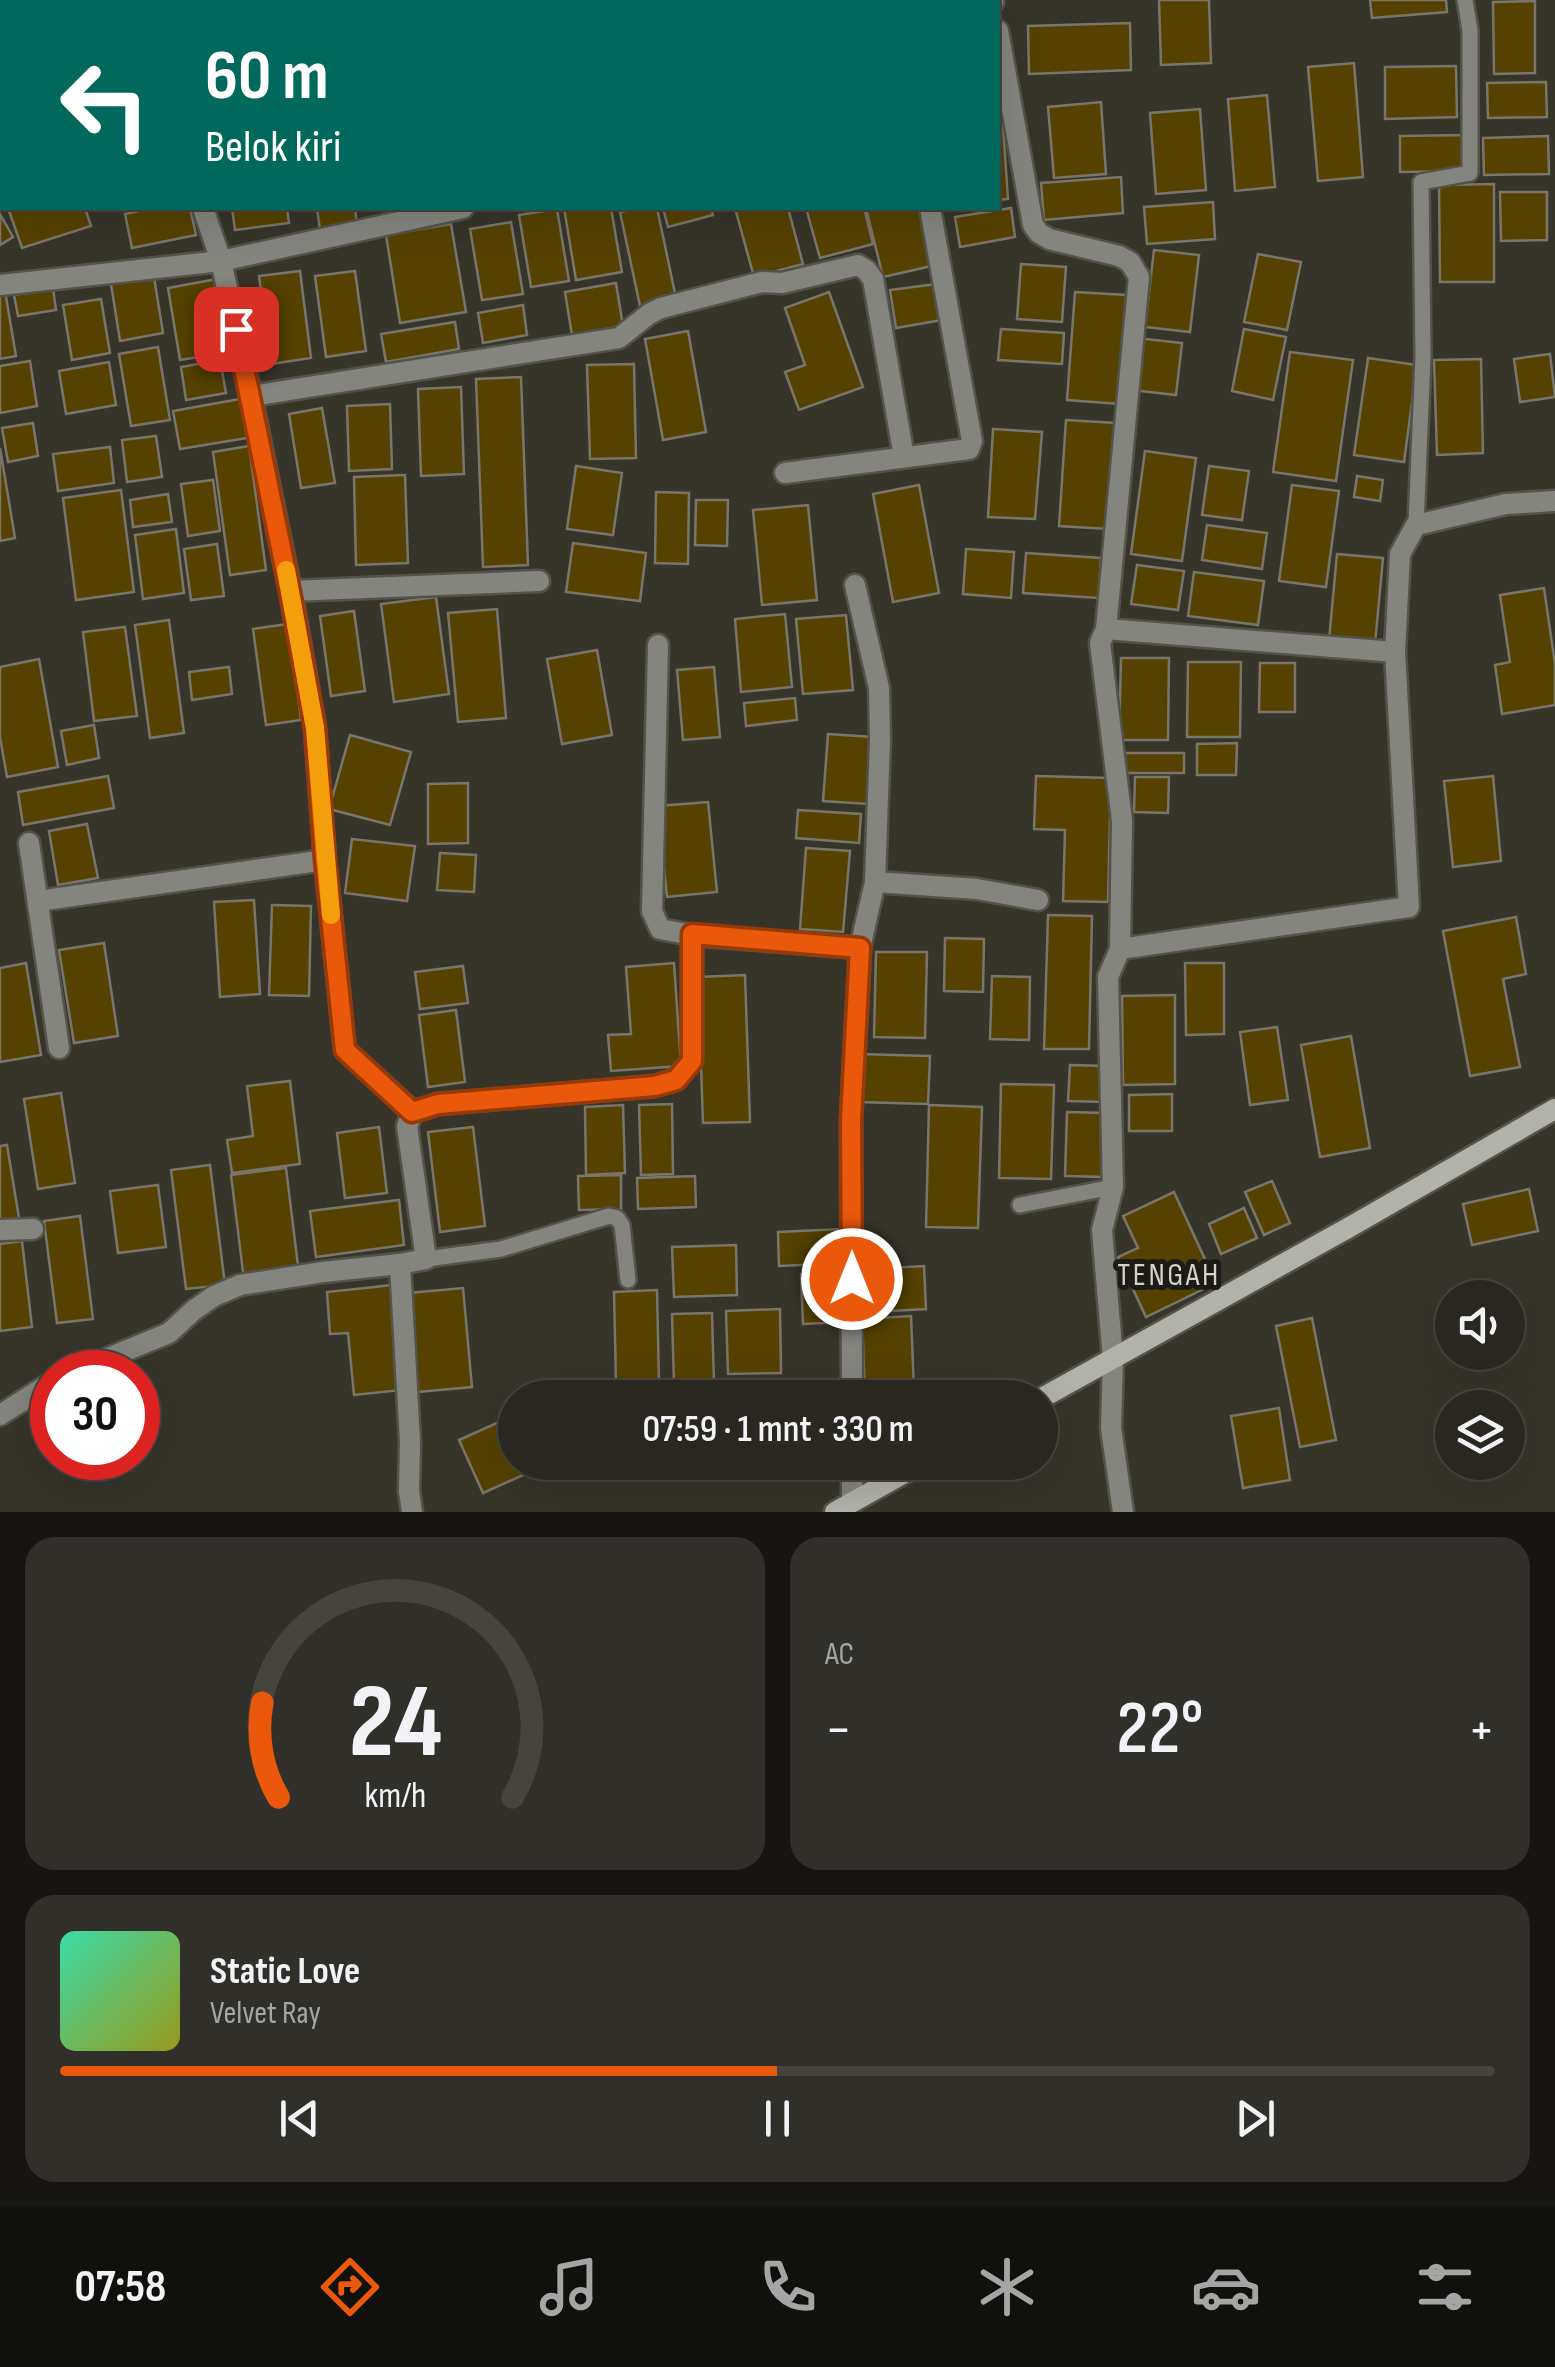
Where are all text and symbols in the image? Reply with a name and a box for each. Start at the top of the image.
text: 60 m [205,35,329,119]
icon: left [40,40,170,170]
text: Belok kiri [205,120,341,175]
pin [194,287,279,372]
icon: arrive [209,302,264,357]
position arrow [800,1227,904,1331]
district label: TENGAH [1117,1256,1221,1295]
map controls [1435,1280,1525,1480]
button: sound [1435,1280,1525,1370]
speed limit sign: 30 [30,1350,160,1480]
button: layers [1435,1390,1525,1480]
text: 07:59 · 1 mnt · 330 m [642,1407,914,1452]
text: AC [825,1635,854,1674]
text: 24 [348,1661,442,1786]
text: 22° [1116,1684,1204,1775]
text: − [825,1697,852,1764]
text: + [1468,1697,1495,1764]
text: km/h [364,1775,426,1818]
text: Static Love [210,1949,360,1994]
text: Velvet Ray [210,1994,321,2033]
icon: previous [272,2091,327,2146]
icon: pause [750,2091,805,2146]
icon: next [1228,2091,1283,2146]
icon: directions [315,2252,385,2322]
icon: music [534,2252,604,2322]
icon: phone [753,2252,823,2322]
icon: climate [972,2252,1042,2322]
icon: car [1191,2252,1261,2322]
icon: filters [1410,2252,1480,2322]
text: 07:58 [75,2260,166,2315]

